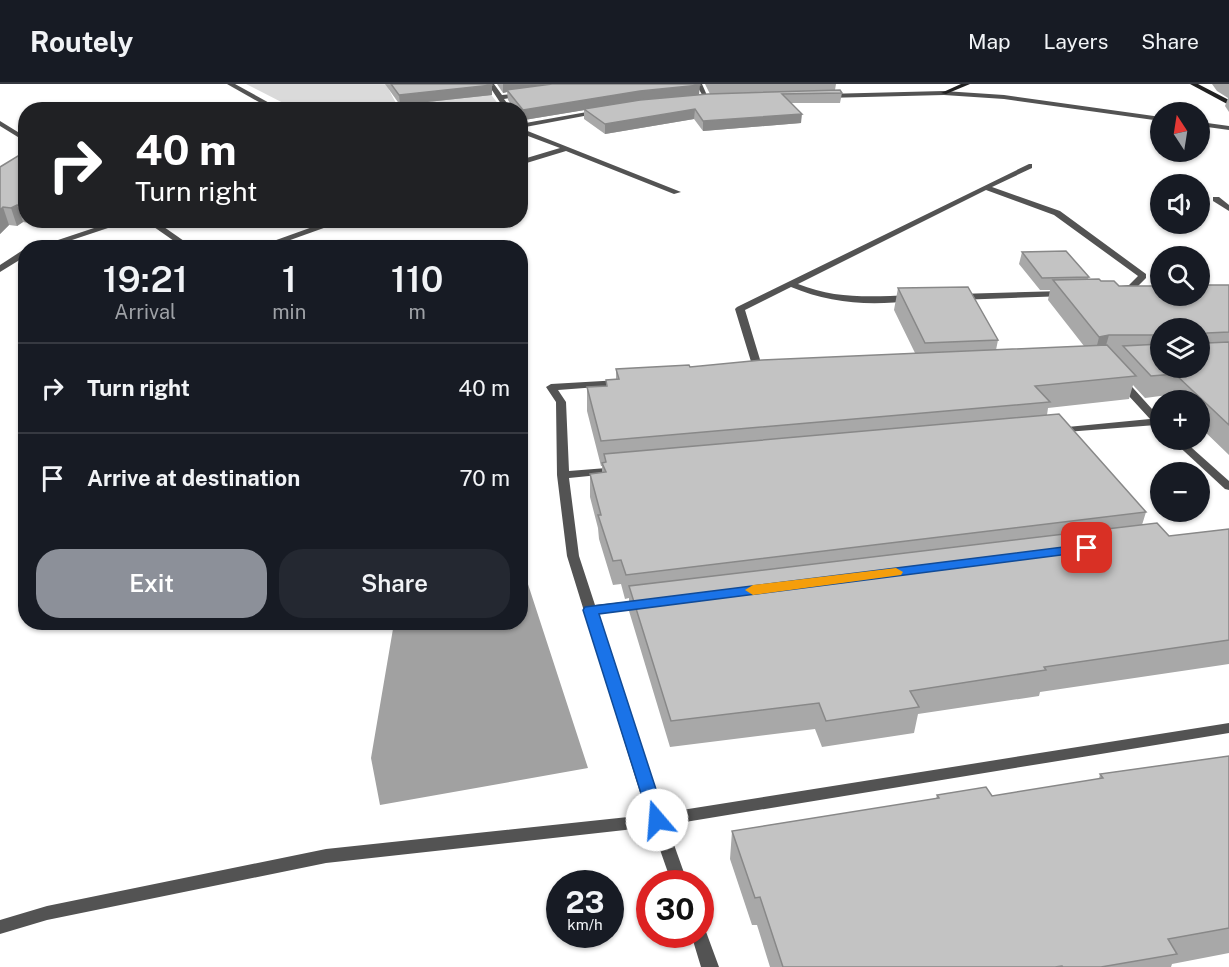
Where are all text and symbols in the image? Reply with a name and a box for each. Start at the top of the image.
text: Routely [30,25,133,58]
text: Map [968,29,1011,54]
text: Layers [1044,29,1108,54]
text: Share [1141,29,1199,54]
north arrow [1150,102,1210,162]
map controls [1150,102,1210,522]
text: 40 m [135,125,237,174]
icon: right [36,126,114,204]
button: sound [1150,174,1210,234]
text: Turn right [135,175,258,207]
button: search [1150,246,1210,306]
text: 19:21 [103,258,188,300]
text: 1 [282,258,297,300]
text: 110 [391,258,443,300]
text: Arrival [114,300,176,324]
text: min [272,300,306,324]
text: m [408,300,426,324]
button: layers [1150,318,1210,378]
icon: right [36,372,69,405]
text: Turn right [87,375,190,401]
text: 40 m [458,375,510,401]
button: + [1150,390,1210,450]
icon: arrive [36,462,69,495]
button: − [1150,462,1210,522]
text: Arrive at destination [87,465,300,491]
text: 70 m [459,465,510,491]
pin [1061,522,1112,573]
icon: arrive [1070,531,1103,564]
button: Exit [36,549,267,618]
button: Share [279,549,510,618]
position arrow [625,788,689,852]
speed limit sign: 30 [636,870,714,948]
text: 23 [565,884,605,920]
text: km/h [567,916,603,933]

